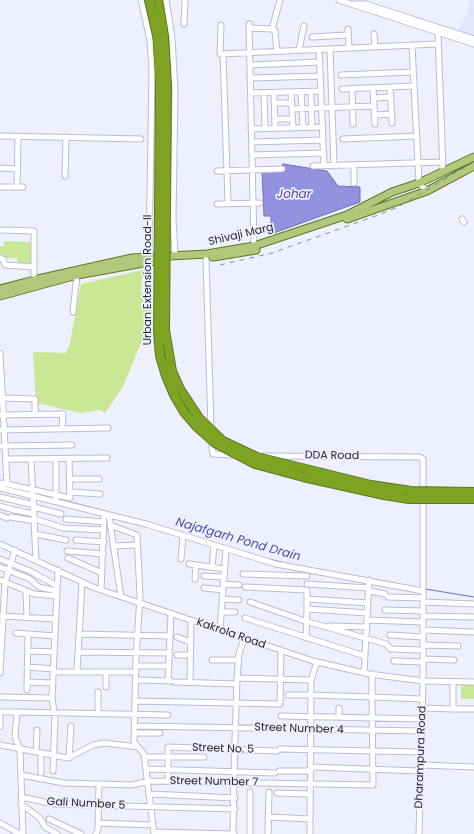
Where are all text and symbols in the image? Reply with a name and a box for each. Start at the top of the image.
water label: Johar [277,188,311,202]
street label: Urban Extension Road-II [141,215,155,345]
street label: Shivaji Marg [207,221,275,249]
street label: DDA Road [305,449,359,463]
water label: Najafgarh Pond Drain [174,515,302,565]
street label: Kakrola Road [195,616,267,652]
street label: Dharampura Road [413,705,429,809]
street label: Street Number 4 [254,721,344,737]
street label: Street No. 5 [192,741,254,757]
street label: Street Number 7 [170,775,258,789]
street label: Gali Number 5 [46,795,126,813]

